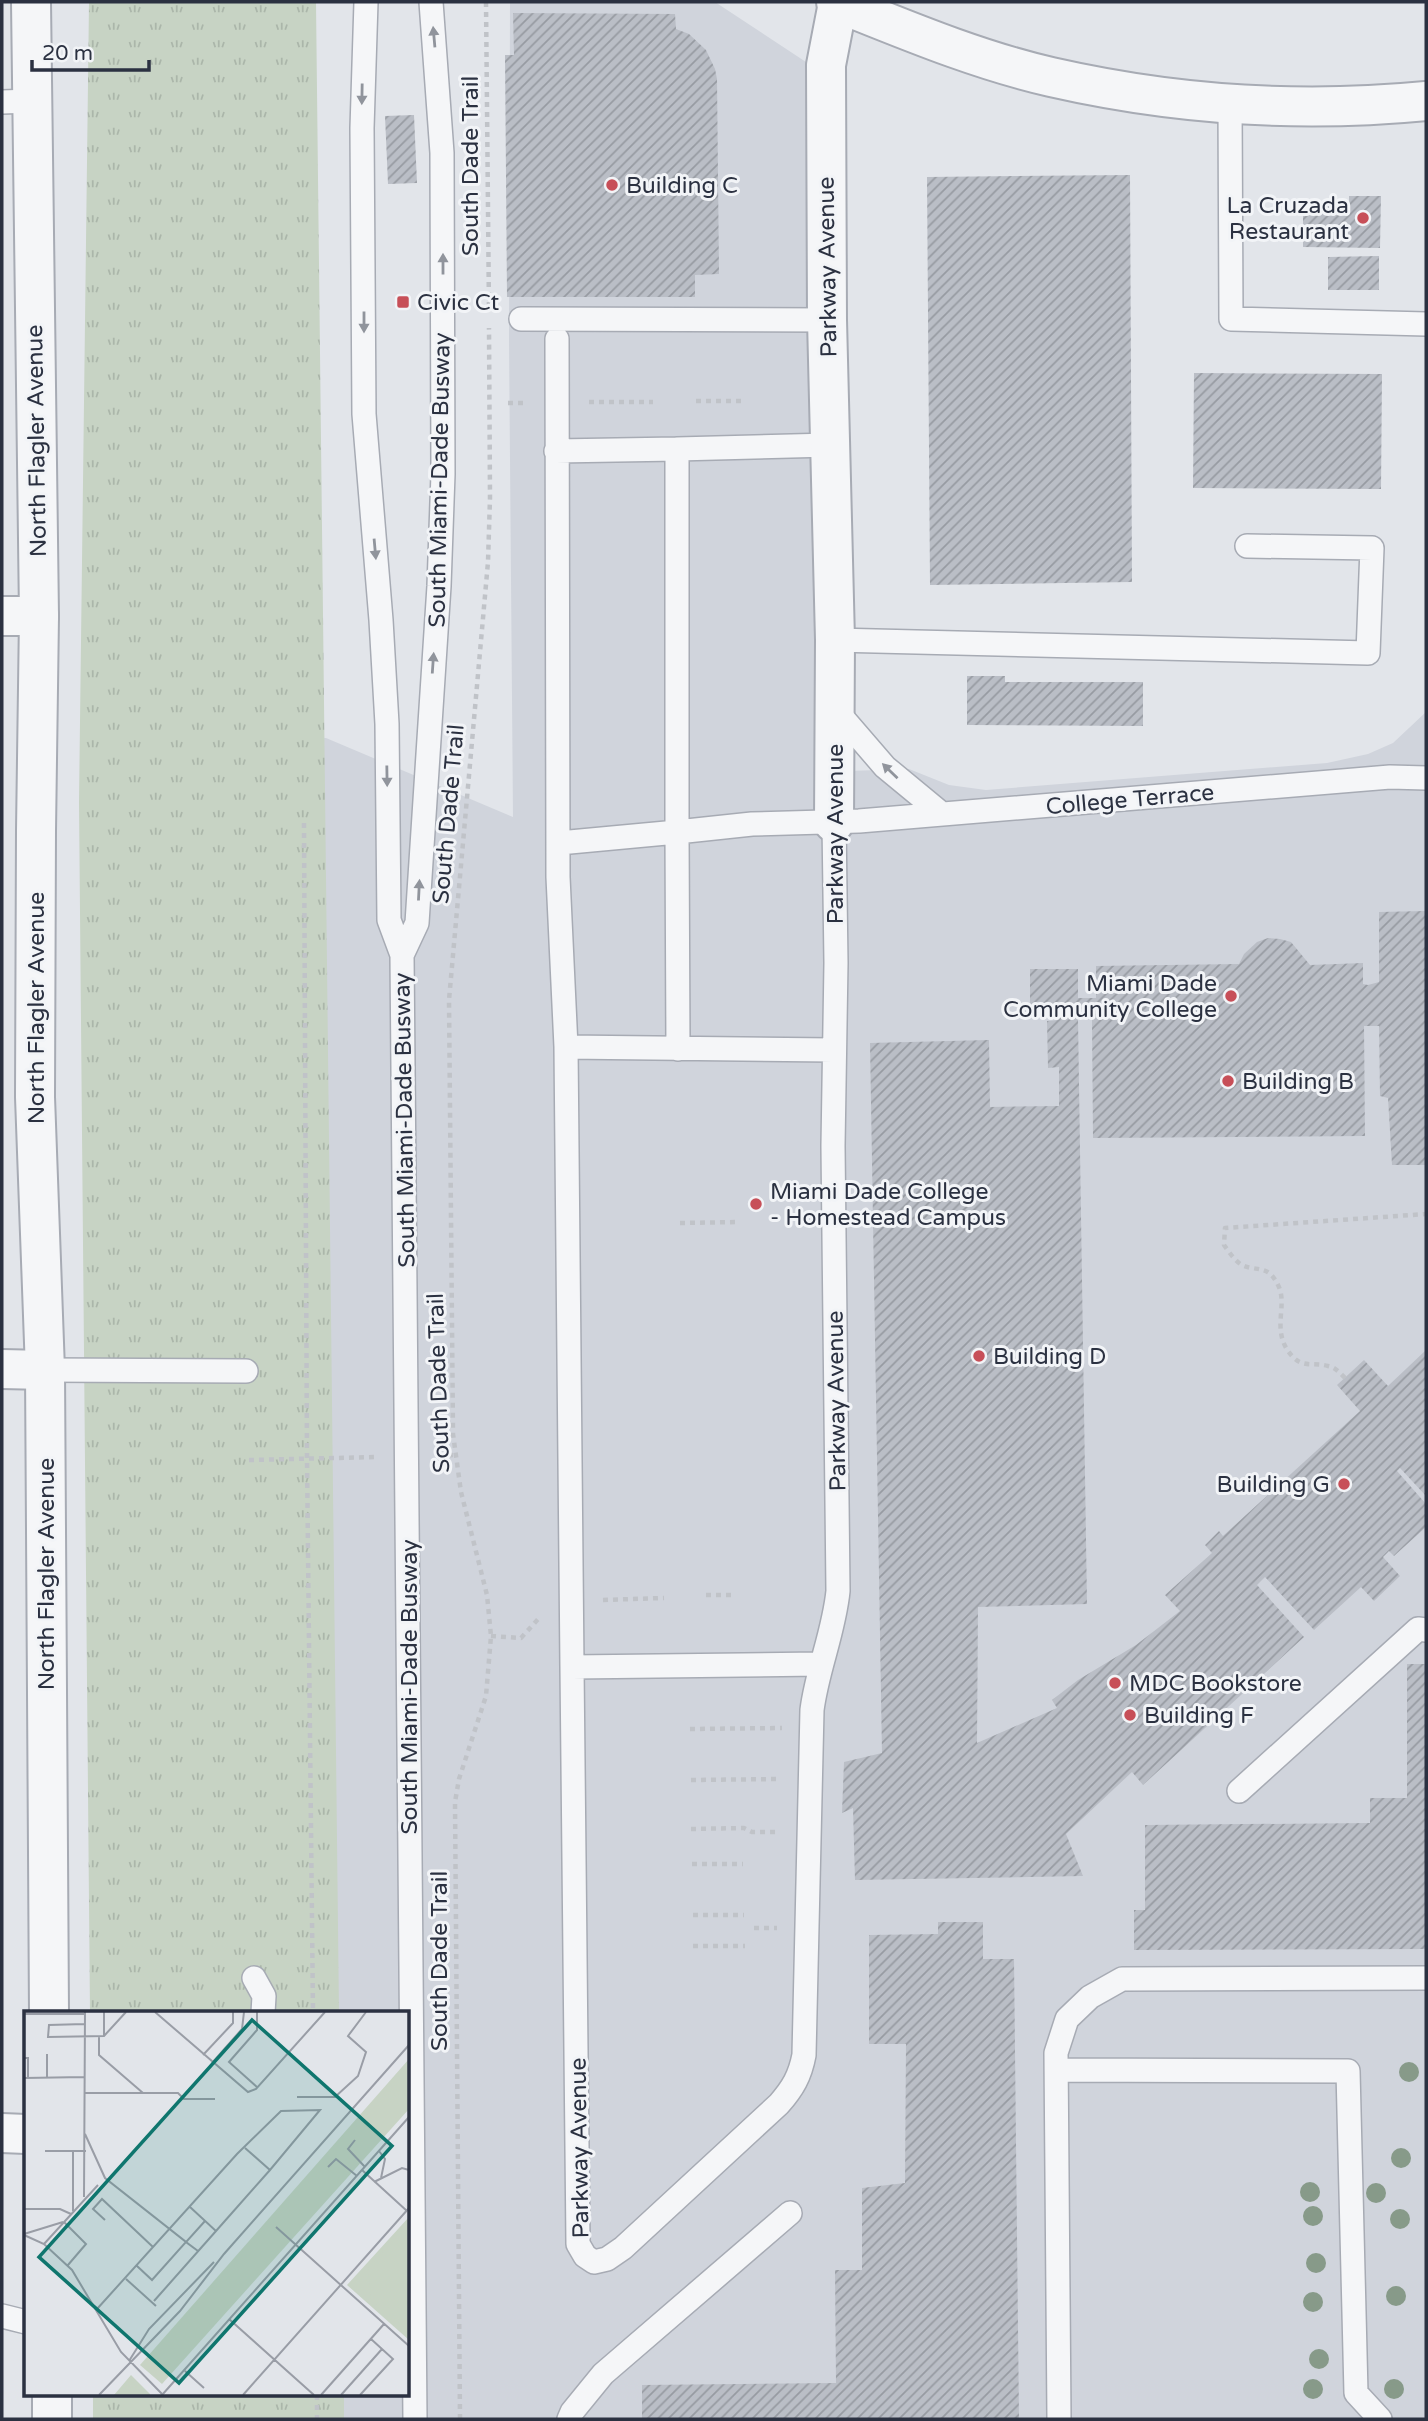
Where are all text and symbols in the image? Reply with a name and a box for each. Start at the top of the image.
one-way arrow [428,26,439,48]
scale bar [32,28,149,72]
text: 20 m [42,41,93,66]
street label: South Dade Trail [457,76,485,256]
one-way arrow [357,84,368,106]
place label: Building C [626,172,738,200]
street label: Parkway Avenue [812,176,844,358]
marker: Building C [604,177,620,193]
place label: La Cruzada Restaurant [1226,192,1349,246]
marker: La Cruzada Restaurant [1355,210,1371,226]
one-way arrow [437,253,449,275]
place label: Civic Ct [417,289,499,317]
marker: Civic Ct [395,294,411,310]
one-way arrow [358,311,370,333]
street label: North Flagler Avenue [21,324,53,557]
street label: South Miami-Dade Busway [423,332,457,628]
one-way arrow [370,538,381,560]
one-way arrow [428,652,439,674]
street label: South Dade Trail [427,723,471,905]
street label: Parkway Avenue [822,744,850,924]
one-way arrow [882,763,899,779]
one-way arrow [381,765,393,787]
street label: College Terrace [1045,779,1215,821]
one-way arrow [414,879,425,901]
street label: North Flagler Avenue [23,892,51,1124]
place label: Miami Dade Community College [1003,970,1217,1024]
street label: South Miami-Dade Busway [388,972,422,1268]
marker: Miami Dade Community College [1223,988,1239,1004]
place label: Building B [1242,1068,1354,1096]
marker: Building B [1220,1073,1236,1089]
place label: Miami Dade College - Homestead Campus [770,1178,1006,1232]
marker: Miami Dade College - Homestead Campus [748,1196,764,1212]
street label: South Dade Trail [422,1292,456,1474]
street label: Parkway Avenue [821,1310,853,1492]
place label: Building D [993,1343,1106,1371]
marker: Building D [971,1348,987,1364]
street label: North Flagler Avenue [33,1458,61,1690]
place label: Building G [1217,1471,1330,1499]
marker: Building G [1336,1476,1352,1492]
street label: South Miami-Dade Busway [396,1539,424,1835]
place label: MDC Bookstore [1129,1670,1302,1698]
marker: MDC Bookstore [1107,1675,1123,1691]
place label: Building F [1144,1702,1254,1730]
marker: Building F [1122,1707,1138,1723]
street label: South Dade Trail [426,1871,454,2051]
inset map [24,2011,410,2396]
street label: Parkway Avenue [564,2057,596,2239]

